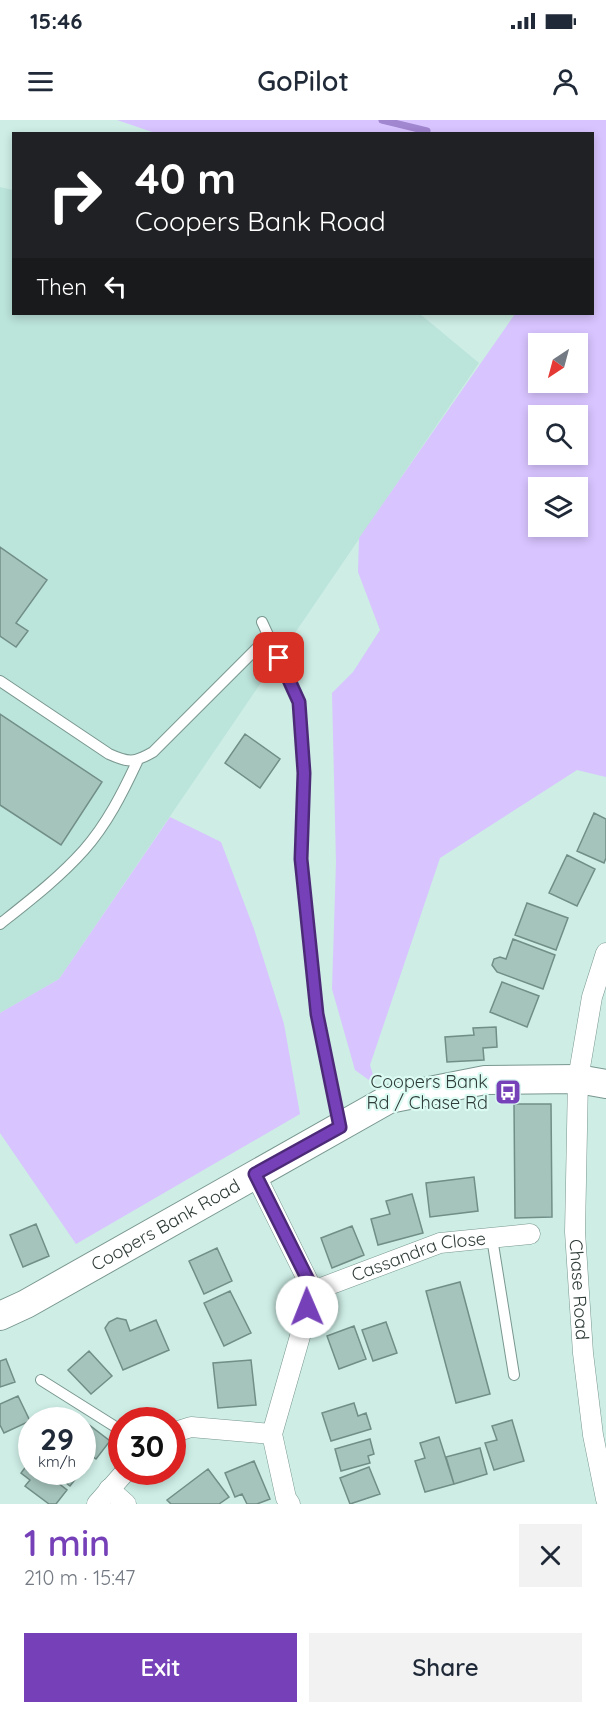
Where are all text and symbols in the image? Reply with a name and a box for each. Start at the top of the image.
text: 15:46 [30,7,82,35]
text: GoPilot [257,64,349,98]
icon: menu [24,65,57,98]
icon: person [549,65,582,98]
text: 40 m [135,152,236,205]
icon: right [36,156,114,234]
text: Coopers Bank Road [135,204,386,238]
icon: left [99,270,132,303]
text: Then [36,273,87,301]
north arrow [528,333,588,393]
map controls [528,333,588,537]
button: search [528,405,588,465]
button: layers [528,477,588,537]
pin [253,632,304,683]
icon: arrive [262,641,295,674]
place label: Coopers Bank Rd / Chase Rd [367,1070,488,1114]
bus stop icon: Coopers Bank Rd / Chase Rd [493,1077,523,1107]
street label: Coopers Bank Road [87,1174,244,1276]
street label: Cassandra Close [348,1226,487,1286]
street label: Chase Road [564,1238,594,1341]
position arrow [275,1275,339,1339]
speed limit sign: 30 [108,1407,186,1485]
text: 29 [40,1420,74,1458]
text: km/h [38,1452,76,1471]
text: 1 min [24,1520,110,1565]
button: close [519,1524,582,1587]
text: 210 m · 15:47 [24,1565,135,1590]
button: Exit [24,1633,297,1702]
button: Share [309,1633,582,1702]

